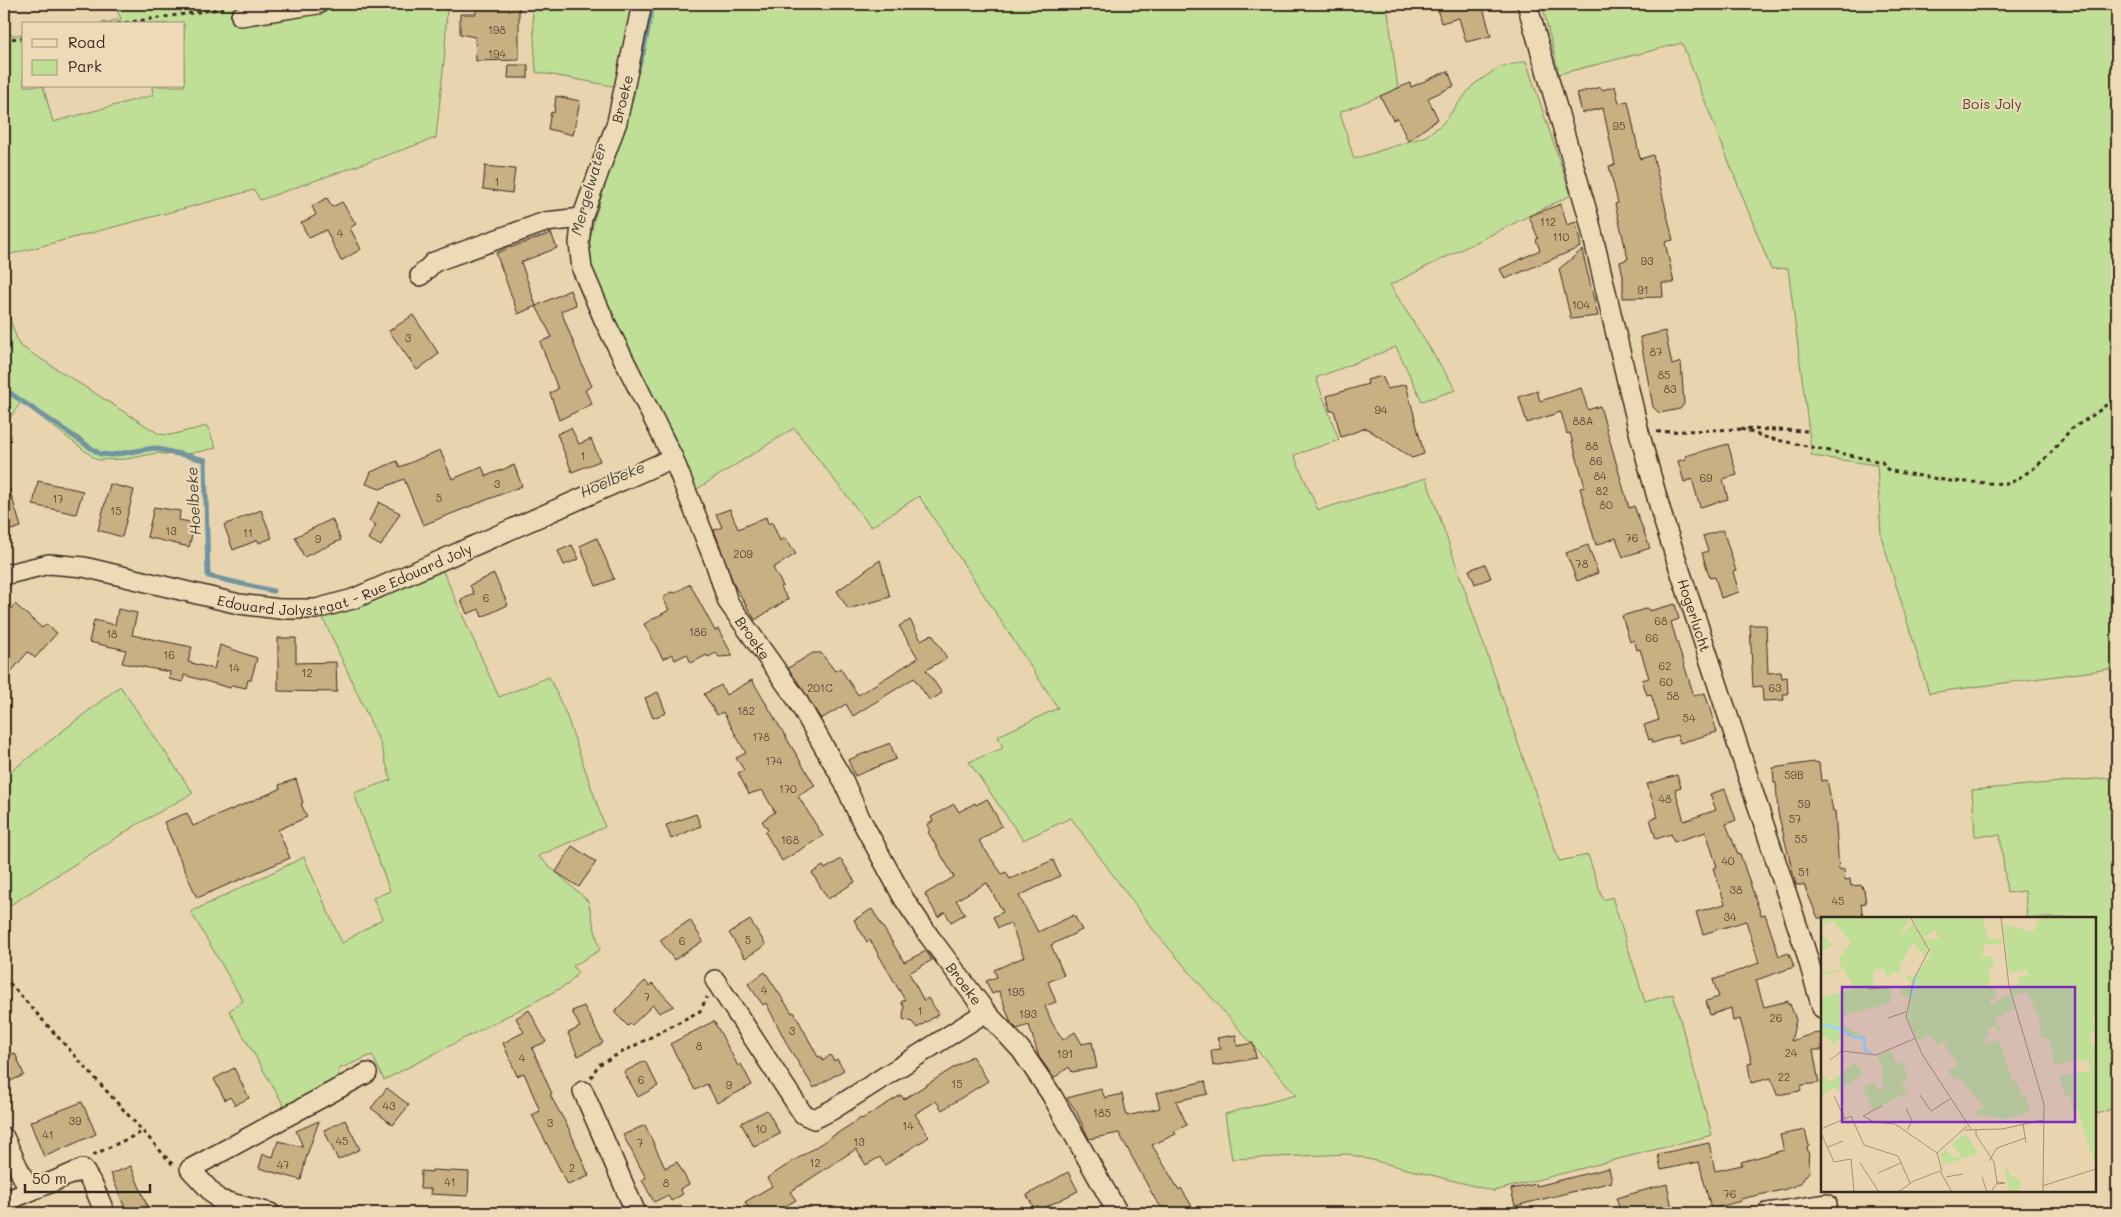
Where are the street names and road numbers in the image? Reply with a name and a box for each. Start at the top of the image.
street label: Broeke [607,73,637,125]
street label: Edouard Jolystraat - Rue Edouard Joly [216,538,475,619]
street label: Hogerlucht [1674,576,1716,654]
street label: Broeke [731,612,775,663]
street label: Broeke [942,958,987,1009]

